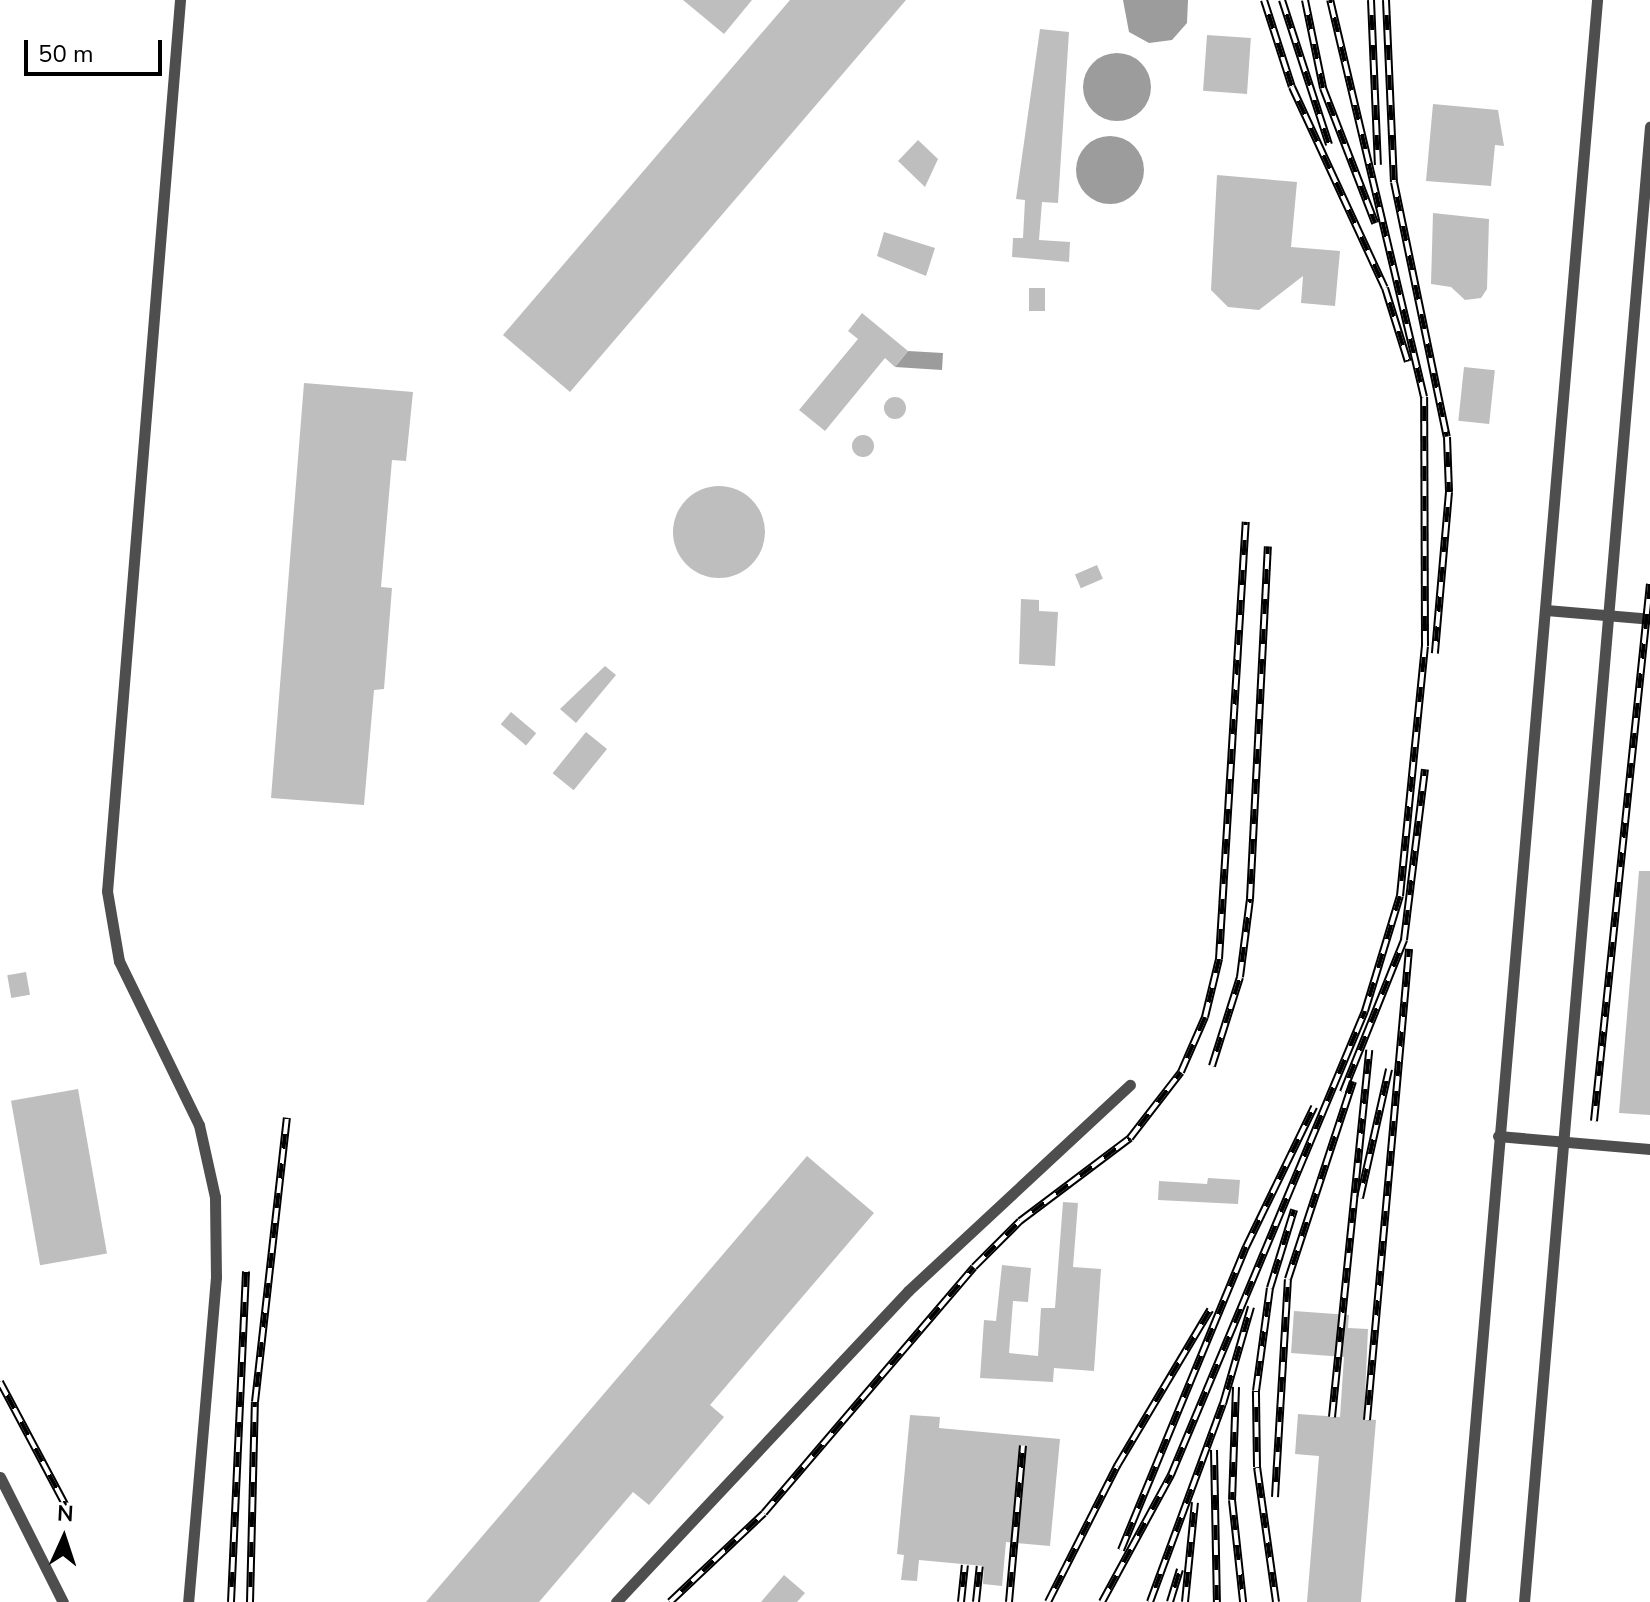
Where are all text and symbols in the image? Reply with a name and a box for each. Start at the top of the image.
scale bar [28,24,166,74]
text: 50 m [38,38,94,70]
north arrow [24,1498,104,1578]
text: N [56,1499,74,1529]

